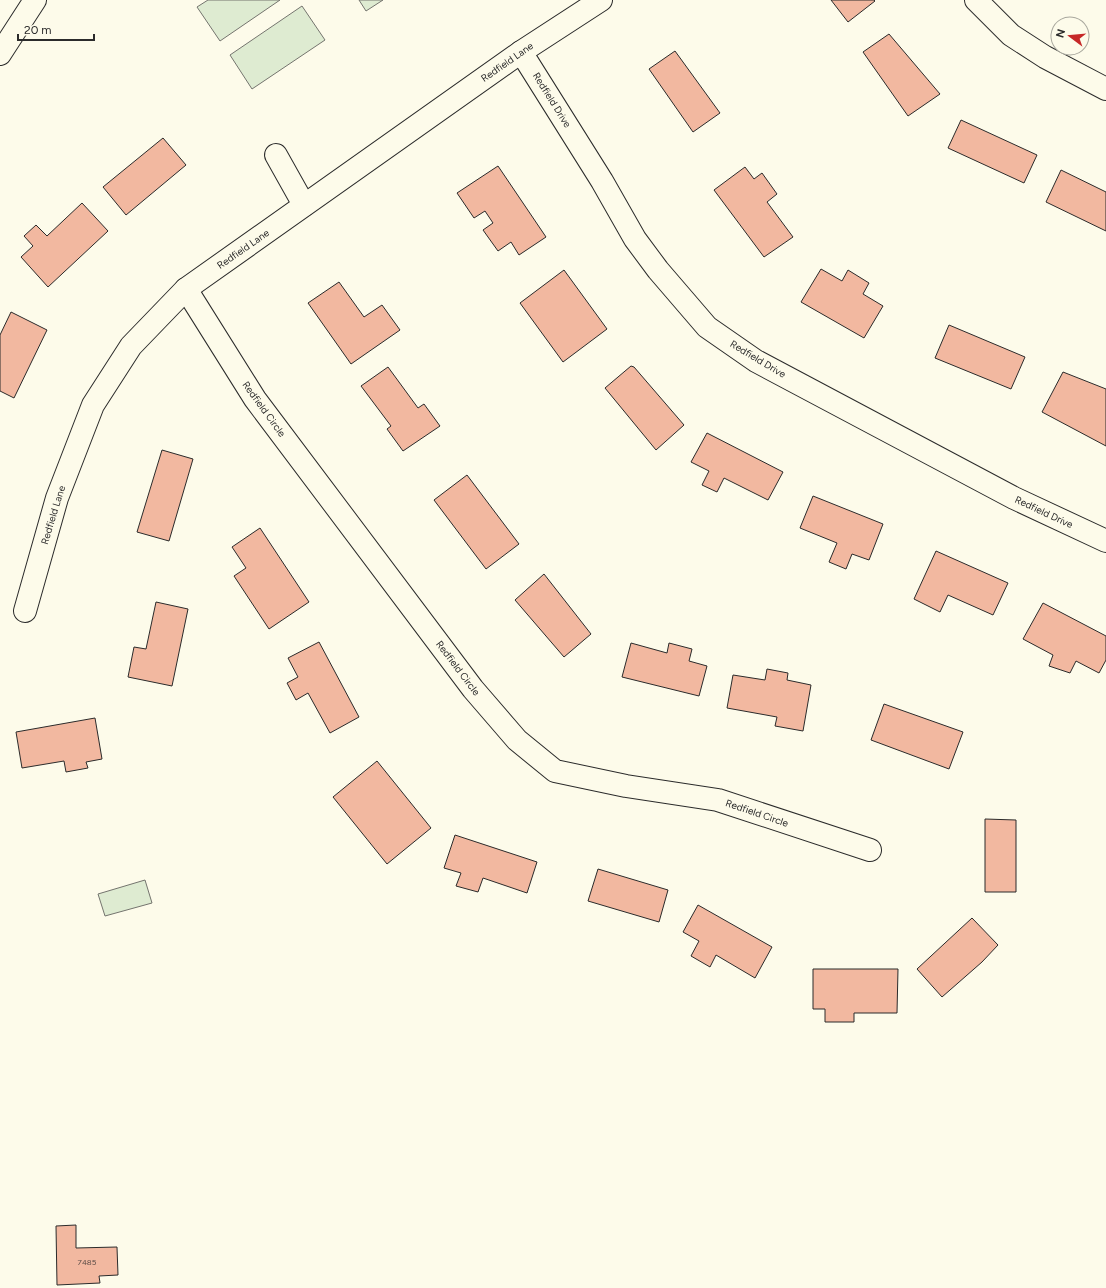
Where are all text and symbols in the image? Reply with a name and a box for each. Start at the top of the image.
scale bar [18,16,94,42]
north arrow [1050,16,1090,56]
text: 20 m [24,23,52,37]
text: N [1053,27,1068,39]
street label: Redfield Lane [478,39,536,85]
street label: Redfield Drive [530,70,574,130]
street label: Redfield Lane [214,226,272,272]
street label: Redfield Drive [728,337,789,381]
street label: Redfield Circle [239,379,289,440]
street label: Redfield Lane [38,483,68,546]
street label: Redfield Drive [1013,493,1076,531]
street label: Redfield Circle [433,638,483,699]
street label: Redfield Circle [724,796,791,830]
house number: 7485 [78,1257,97,1267]

